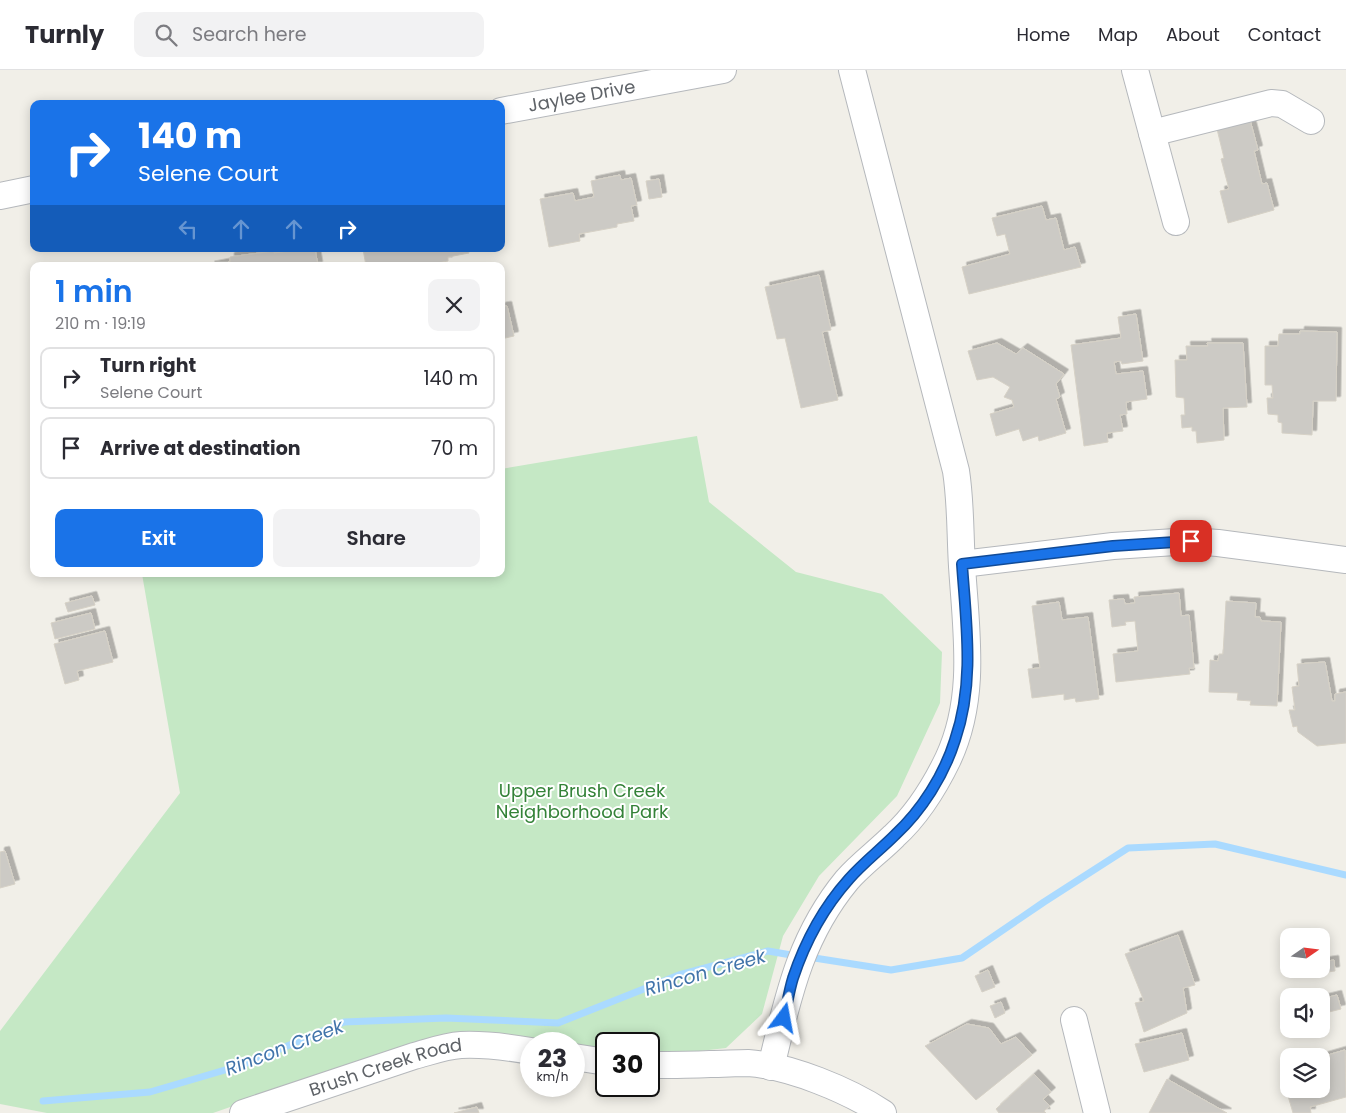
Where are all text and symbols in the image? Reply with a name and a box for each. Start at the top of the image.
search box [134,12,484,57]
text: Turnly [25,18,104,51]
icon: search [152,21,180,49]
text: Search here [192,21,307,48]
text: Home [1016,22,1070,47]
text: Map [1098,22,1138,47]
text: About [1166,22,1220,47]
text: Contact [1248,22,1321,47]
street label: Jaylee Drive [526,73,637,118]
text: 140 m [138,111,242,160]
icon: right [55,120,120,185]
text: Selene Court [138,158,279,189]
icon: left [174,215,202,243]
icon: ahead [227,215,255,243]
icon: ahead [280,215,308,243]
icon: right [333,215,361,243]
text: 1 min [55,270,133,313]
button: close [428,279,480,331]
text: 210 m · 19:19 [55,312,146,335]
text: Turn right [100,352,196,379]
icon: right [57,364,85,392]
text: 140 m [423,365,478,392]
text: Selene Court [100,381,202,404]
icon: arrive [57,434,85,462]
text: Arrive at destination [100,435,301,462]
text: 70 m [431,435,478,462]
button: Exit [55,509,263,567]
button: Share [273,509,480,567]
pin [1170,520,1212,562]
icon: arrive [1177,527,1205,555]
park label: Upper Brush Creek Neighborhood Park [496,778,669,824]
north arrow [1280,928,1330,978]
map controls [1280,928,1330,1098]
water label: Rincon Creek [641,942,770,1003]
button: sound [1280,988,1330,1038]
position arrow [757,991,809,1043]
water label: Rincon Creek [221,1012,348,1082]
street label: Brush Creek Road [306,1032,463,1102]
speed limit sign: 30 [595,1032,660,1097]
text: 23 [538,1041,567,1076]
button: layers [1280,1048,1330,1098]
text: km/h [537,1068,568,1085]

